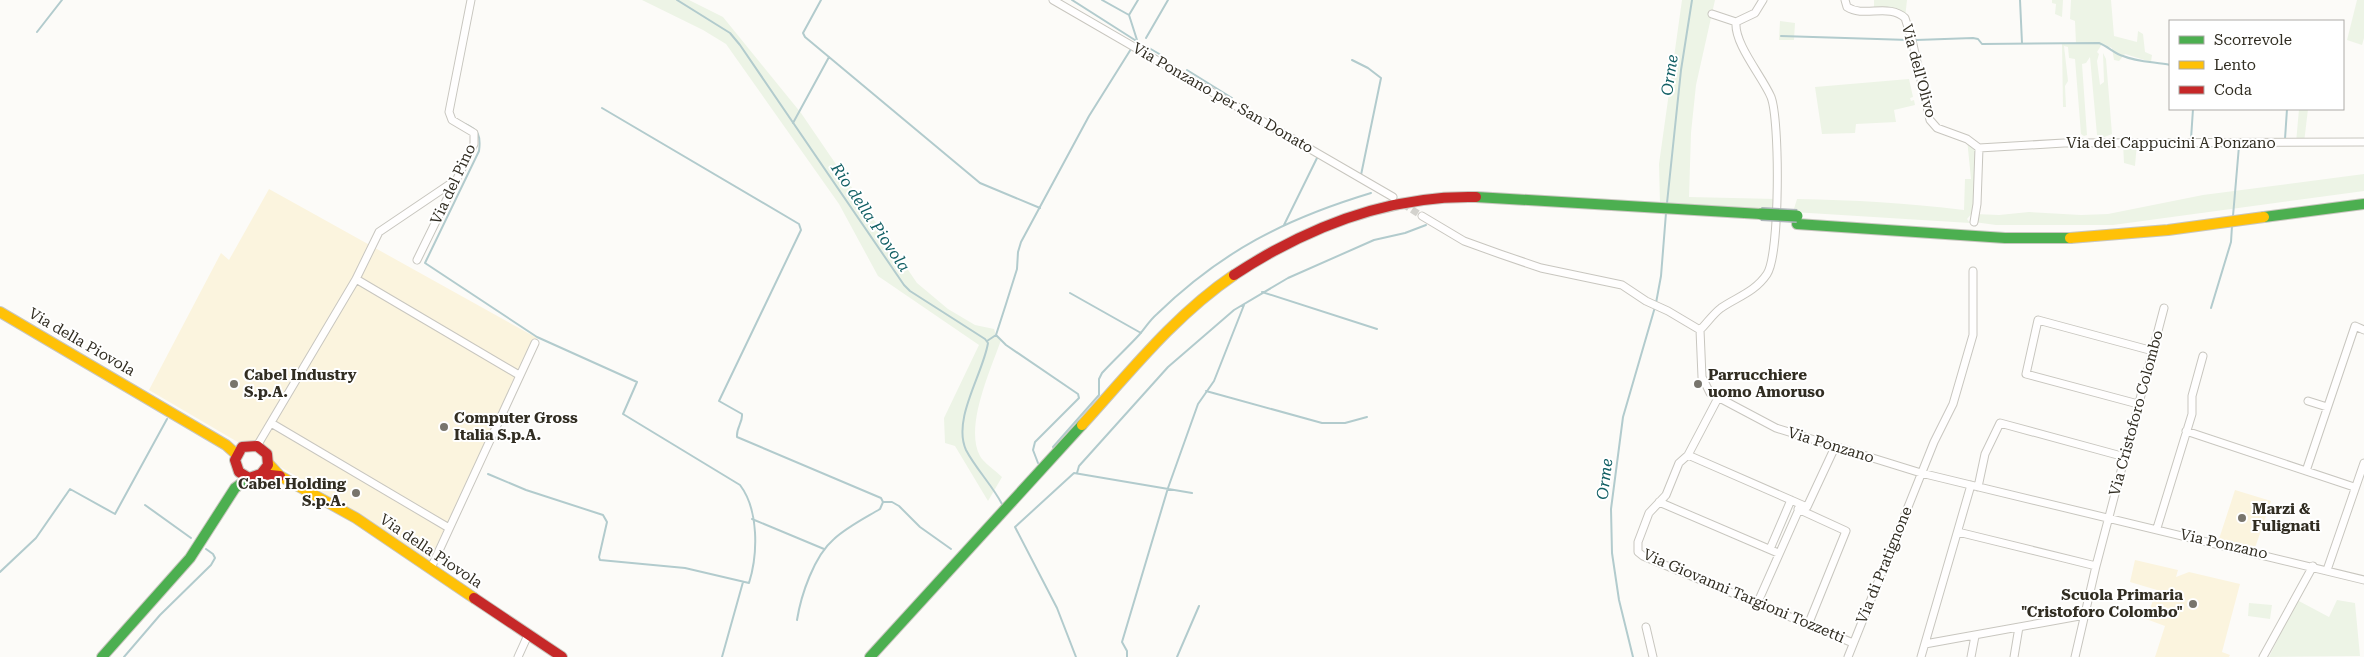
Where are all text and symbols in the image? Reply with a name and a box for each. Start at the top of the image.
legend [2169,20,2344,110]
street label: Via dell'Olivo [1898,22,1940,120]
text: Scorrevole [2214,31,2292,49]
street label: Via Ponzano per San Donato [1130,39,1316,157]
water label: Orme [1657,53,1682,97]
text: Lento [2214,56,2256,74]
text: Coda [2214,81,2252,99]
street label: Via dei Cappucini A Ponzano [2066,134,2276,152]
street label: Via del Pino [427,141,479,227]
water label: Rio della Piovola [827,159,914,276]
street label: Via della Piovola [26,304,138,380]
street label: Via Cristoforo Colombo [2105,328,2167,498]
place label: Cabel Industry S.p.A. [244,366,357,401]
place label: Parrucchiere uomo Amoruso [1708,366,1825,401]
marker: Cabel Industry S.p.A. [228,378,240,390]
marker: Parrucchiere uomo Amoruso [1692,378,1704,390]
place label: Computer Gross Italia S.p.A. [454,409,578,444]
marker: Computer Gross Italia S.p.A. [438,421,450,433]
street label: Via Ponzano [1786,423,1876,467]
water label: Orme [1593,457,1616,501]
place label: Cabel Holding S.p.A. [238,475,347,510]
marker: Cabel Holding S.p.A. [350,487,362,499]
place label: Marzi & Fulignati [2252,500,2320,535]
street label: Via di Pratignone [1852,504,1916,626]
street label: Via della Piovola [376,510,486,592]
marker: Marzi & Fulignati [2236,512,2248,524]
street label: Via Ponzano [2178,525,2270,563]
street label: Via Giovanni Targioni Tozzetti [1640,545,1848,647]
place label: Scuola Primaria "Cristoforo Colombo" [2021,586,2183,621]
marker: Scuola Primaria "Cristoforo Colombo" [2187,598,2199,610]

